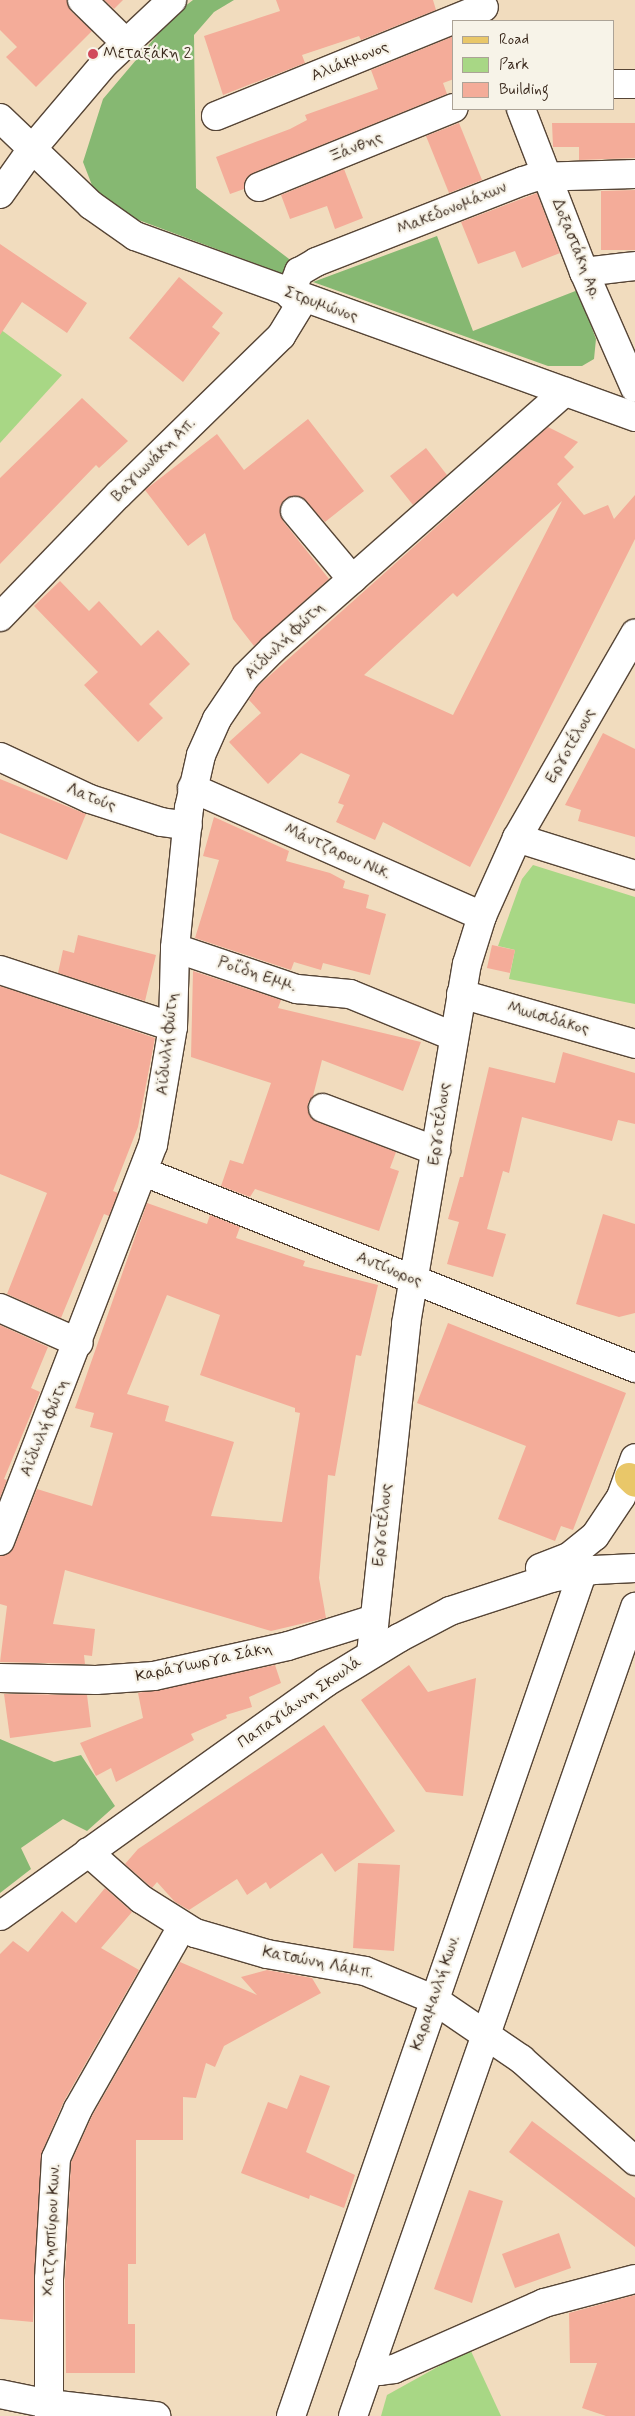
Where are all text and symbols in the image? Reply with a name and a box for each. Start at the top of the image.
legend [452,20,615,110]
text: Road [499,30,529,50]
street label: Αλιάκμονος [309,38,391,86]
place label: Μεταξάκη 2 [103,44,191,64]
marker: Μεταξάκη 2 [87,48,99,60]
text: Park [499,55,529,75]
text: Building [499,80,549,100]
street label: Ξάνθης [326,129,386,167]
street label: Μακεδονομάχων [394,178,510,240]
street label: Δοξαστάκη Αρ. [547,196,605,302]
street label: Στρυμώνος [282,283,360,327]
street label: Βαγιωνάκη Απ. [108,414,200,506]
street label: Αϊδινλή Φώτη [241,598,329,684]
street label: Εργοτέλους [542,705,600,787]
street label: Λατούς [64,779,118,817]
street label: Μάντζαρου Νικ. [281,820,393,884]
street label: Ροΐδη Εμμ. [215,953,299,997]
street label: Αϊδινλή Φώτη [153,992,183,1096]
street label: Μωισιδάκος [505,998,591,1040]
street label: Εργοτέλους [425,1082,455,1166]
street label: Αντίνορος [353,1248,425,1292]
street label: Αϊδινλή Φώτη [17,1377,73,1479]
street label: Εργοτέλους [369,1483,397,1567]
street label: Καράγιωργα Σάκη [134,1639,274,1687]
street label: Παπαγιάννη Σκουλά [234,1653,366,1753]
street label: Καραμανλή Κων. [407,1933,465,2053]
street label: Κατσώνη Λάμπ. [261,1943,375,1983]
street label: Χατζησπύρου Κων. [39,2164,65,2296]

